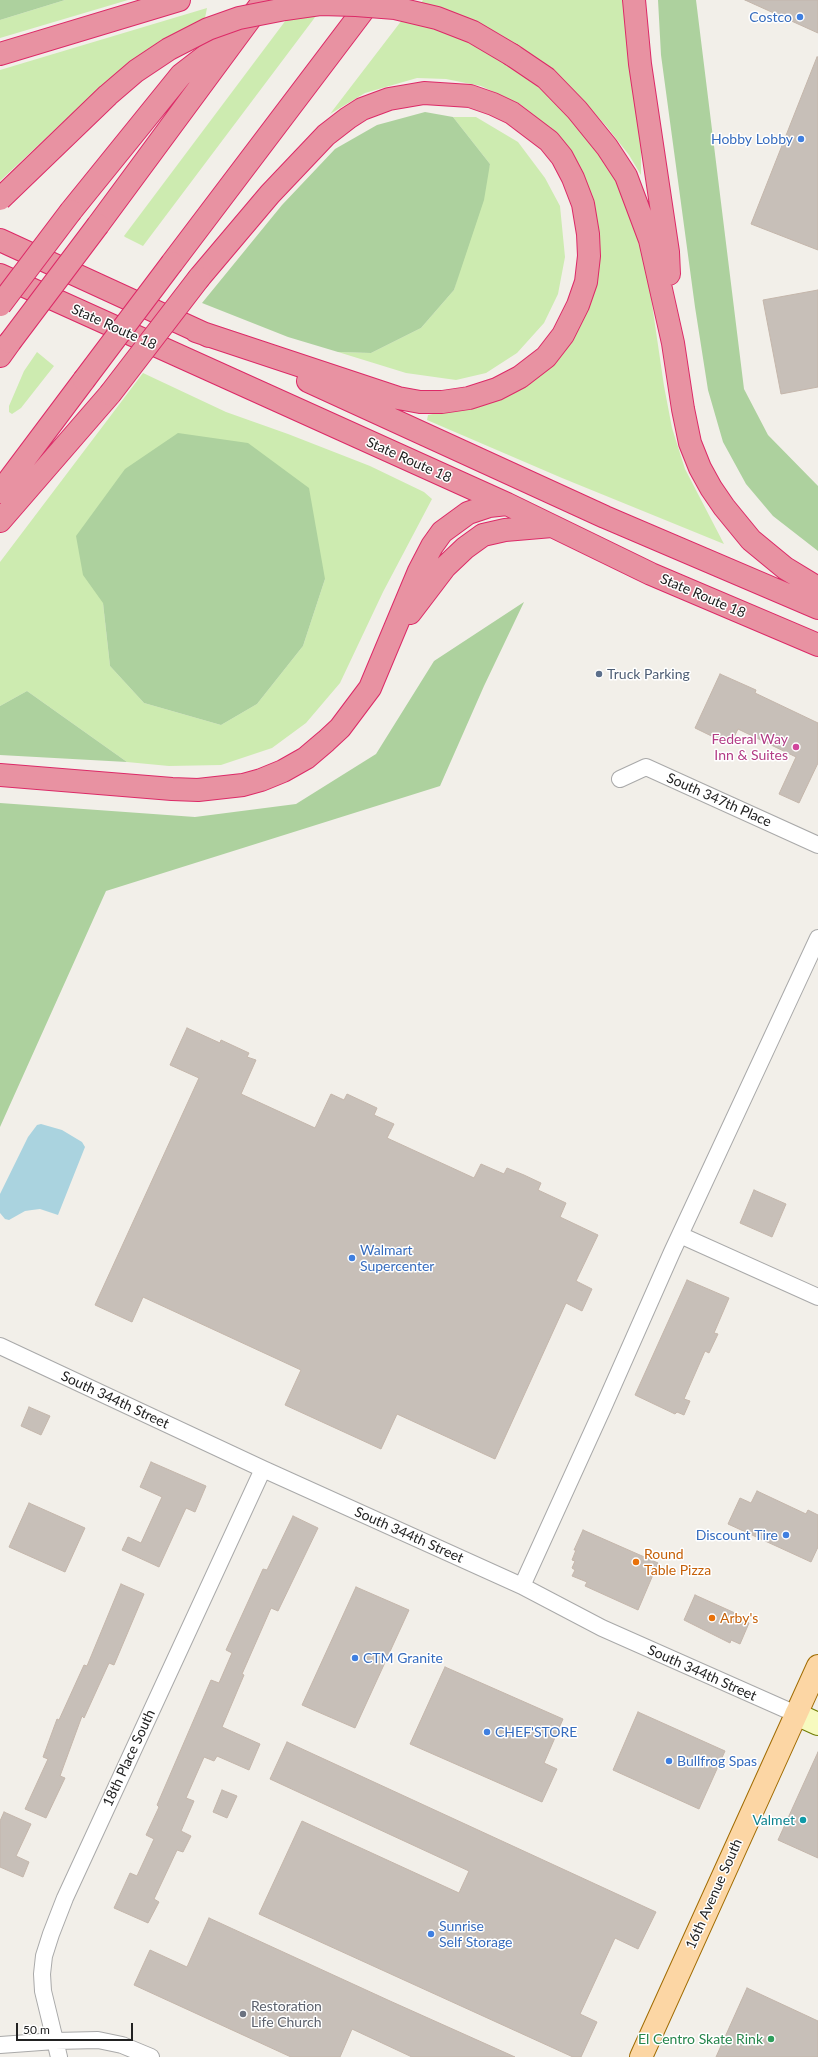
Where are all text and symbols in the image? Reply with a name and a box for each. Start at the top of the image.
place label: Costco [749,9,792,25]
marker: Costco [795,12,805,22]
place label: Hobby Lobby [711,131,793,147]
marker: Hobby Lobby [796,134,806,144]
street label: State Route 18 [69,301,159,353]
street label: State Route 18 [364,434,454,486]
street label: State Route 18 [658,570,748,622]
place label: Truck Parking [607,666,690,682]
marker: Truck Parking [594,669,604,679]
place label: Federal Way Inn & Suites [712,731,788,764]
marker: Federal Way Inn & Suites [791,742,801,752]
street label: South 347th Place [664,769,774,831]
place label: Walmart Supercenter [360,1242,434,1274]
marker: Walmart Supercenter [347,1253,357,1263]
street label: South 344th Street [58,1368,172,1432]
street label: South 344th Street [352,1503,466,1567]
place label: Discount Tire [696,1527,778,1543]
marker: Discount Tire [781,1530,791,1540]
place label: Round Table Pizza [644,1546,711,1578]
marker: Round Table Pizza [631,1557,641,1567]
place label: Arby's [720,1610,758,1626]
marker: Arby's [707,1613,717,1623]
street label: South 344th Street [645,1641,759,1705]
place label: CTM Granite [363,1650,443,1666]
marker: CTM Granite [350,1653,360,1663]
street label: 18th Place South [99,1707,159,1809]
place label: CHEF'STORE [495,1724,577,1740]
marker: CHEF'STORE [482,1727,492,1737]
place label: Bullfrog Spas [677,1753,757,1769]
marker: Bullfrog Spas [664,1756,674,1766]
place label: Valmet [752,1812,795,1828]
marker: Valmet [798,1815,808,1825]
street label: 16th Avenue South [682,1836,746,1952]
place label: Sunrise Self Storage [439,1918,512,1950]
marker: Sunrise Self Storage [426,1929,436,1939]
place label: Restoration Life Church [251,1998,322,2030]
marker: Restoration Life Church [238,2009,248,2019]
scale bar [18,2015,135,2041]
text: 50 m [23,2022,50,2037]
place label: El Centro Skate Rink [638,2031,763,2047]
marker: El Centro Skate Rink [766,2034,776,2044]

